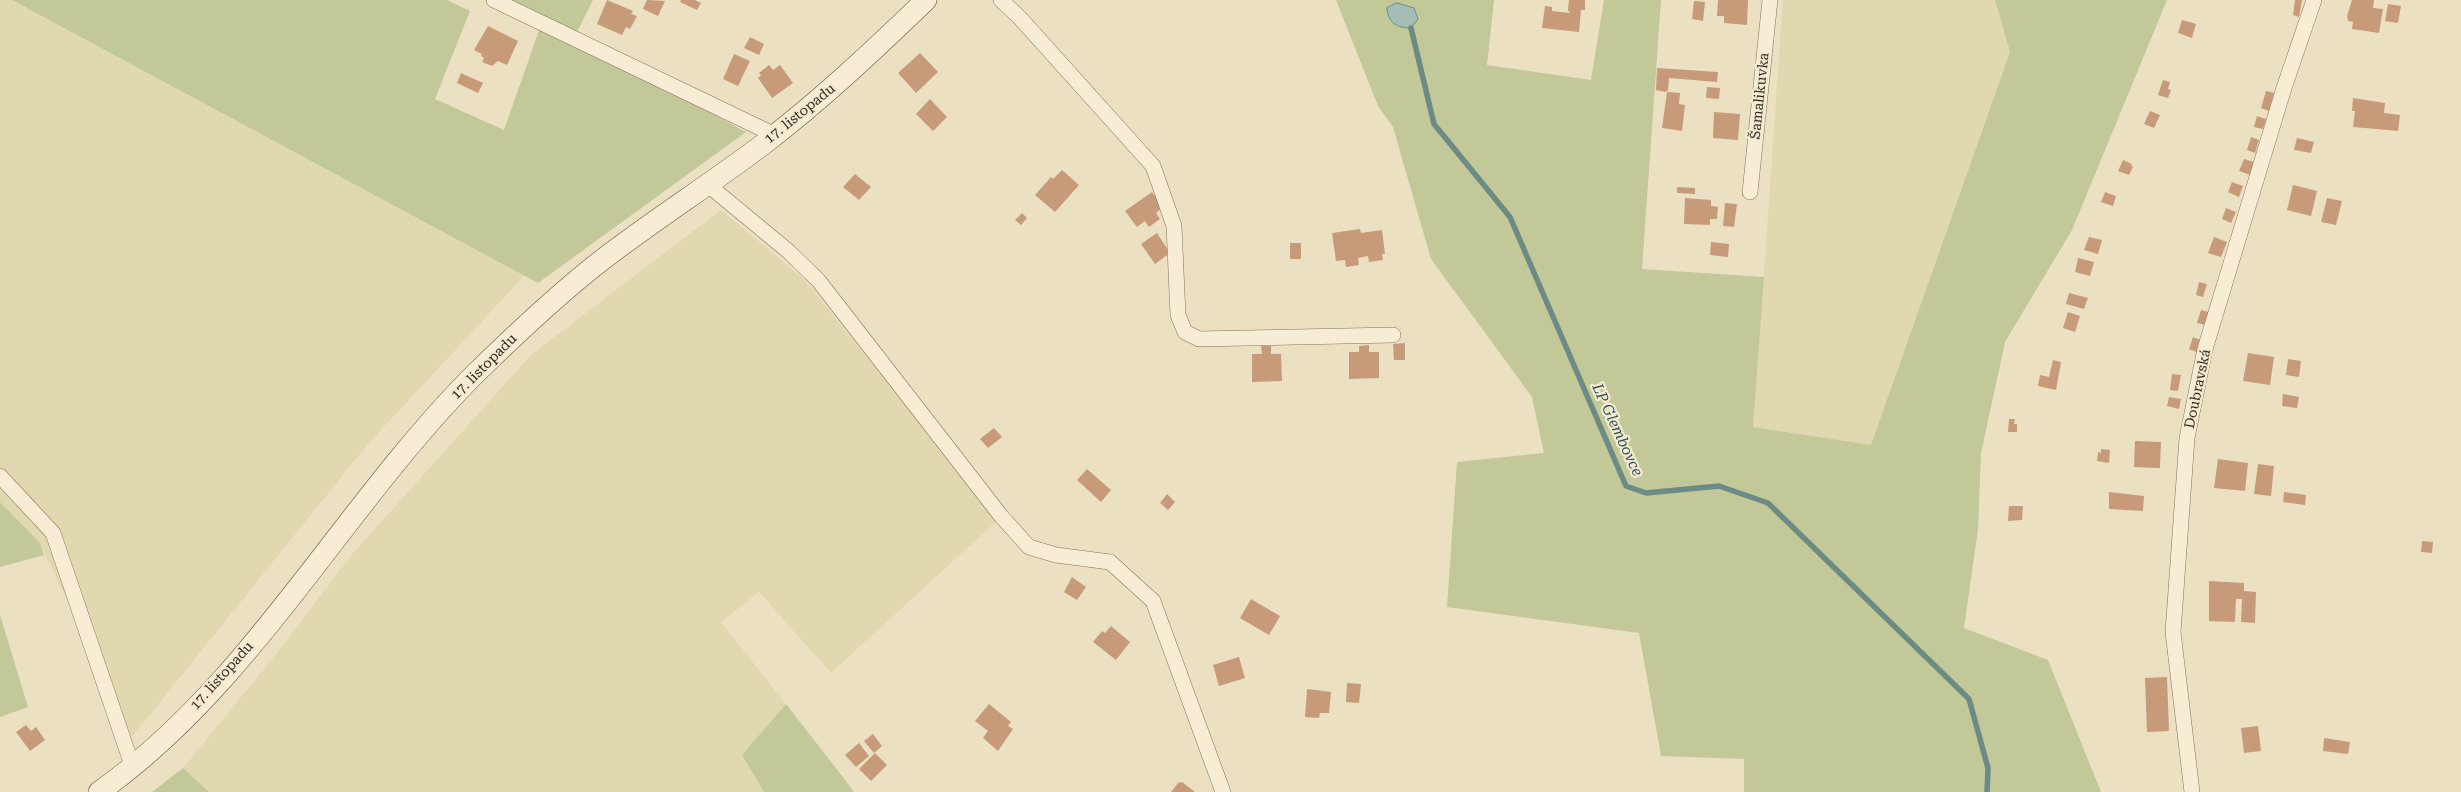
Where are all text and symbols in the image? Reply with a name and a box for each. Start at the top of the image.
street label: Šamalikuvka [1747,52,1773,140]
street label: 17. listopadu [761,80,839,148]
street label: 17. listopadu [448,331,520,403]
street label: Doubravská [2181,348,2215,430]
water label: LP Glembovce [1588,381,1646,479]
street label: 17. listopadu [187,638,257,714]

